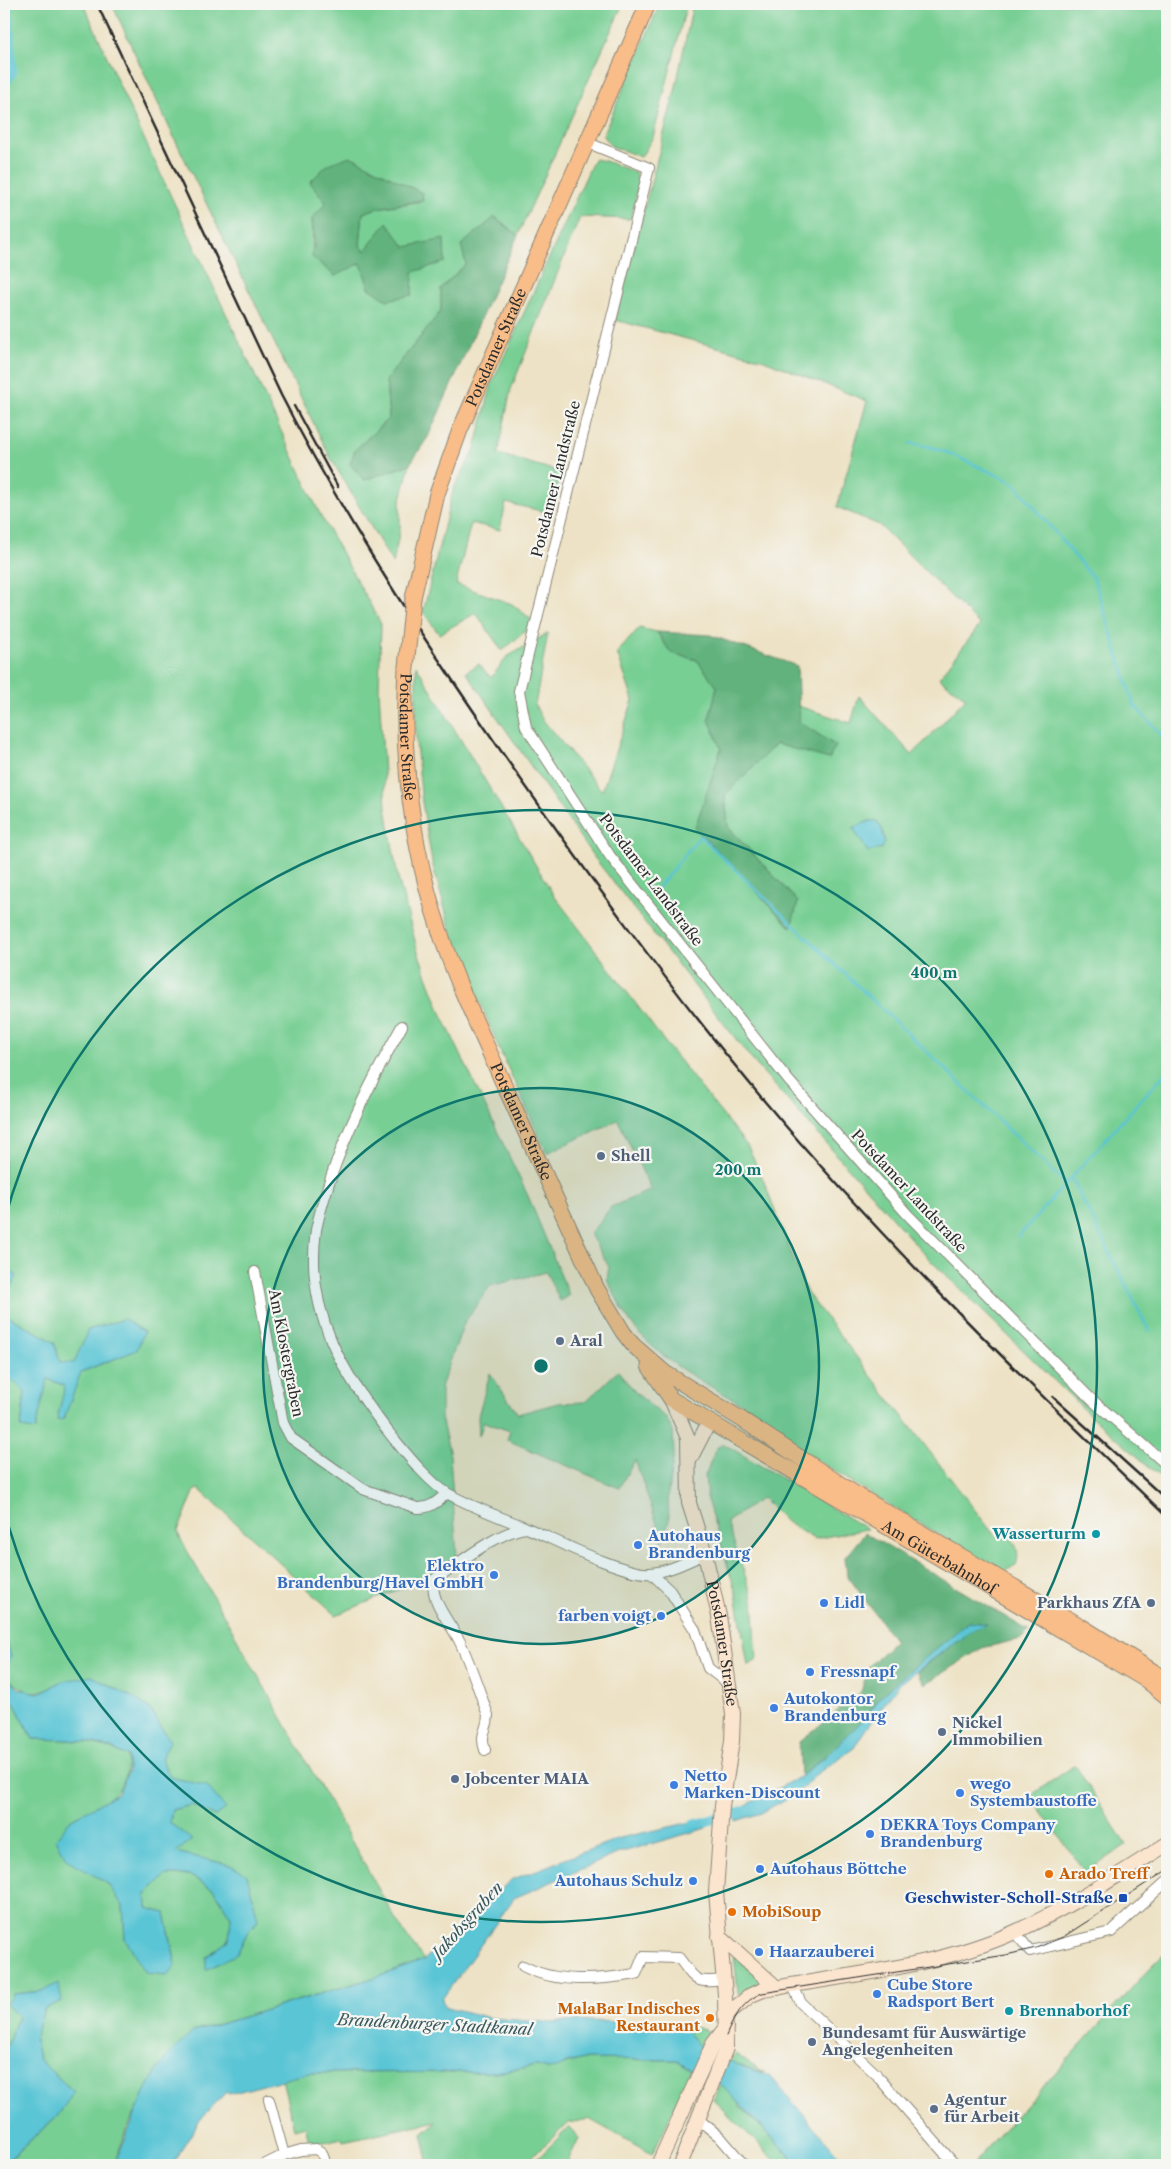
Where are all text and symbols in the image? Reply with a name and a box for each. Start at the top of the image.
street label: Potsdamer Straße [462,285,530,409]
street label: Potsdamer Landstraße [527,398,584,559]
street label: Potsdamer Straße [396,673,420,802]
street label: Potsdamer Landstraße [595,810,707,950]
text: 400 m [911,963,957,982]
street label: Potsdamer Straße [486,1060,556,1183]
street label: Potsdamer Landstraße [848,1125,971,1256]
place label: Shell [611,1146,650,1165]
marker: Shell [595,1150,607,1162]
text: 200 m [715,1160,761,1179]
street label: Am Klostergraben [265,1286,308,1419]
place label: Aral [569,1331,603,1350]
marker: Aral [554,1335,566,1347]
centre of rings [532,1357,550,1375]
street label: Am Güterbahnhof [878,1515,1001,1599]
place label: Wasserturm [991,1524,1086,1543]
place label: Autohaus Brandenburg [647,1526,751,1562]
marker: Wasserturm [1090,1528,1102,1540]
marker: Autohaus Brandenburg [632,1539,644,1551]
place label: Elektro Brandenburg/Havel GmbH [277,1556,484,1592]
marker: Elektro Brandenburg/Havel GmbH [488,1569,500,1581]
street label: Potsdamer Straße [702,1578,742,1707]
place label: Lidl [834,1593,865,1612]
place label: Parkhaus ZfA [1037,1593,1141,1612]
marker: Lidl [818,1597,830,1609]
marker: Parkhaus ZfA [1145,1597,1157,1609]
place label: farben voigt [558,1606,651,1625]
marker: farben voigt [655,1610,667,1622]
place label: Fressnapf [820,1662,898,1681]
marker: Fressnapf [804,1666,816,1678]
place label: Autokontor Brandenburg [783,1689,887,1725]
marker: Autokontor Brandenburg [768,1702,780,1714]
place label: Nickel Immobilien [952,1713,1043,1749]
marker: Nickel Immobilien [936,1726,948,1738]
place label: Netto Marken-Discount [684,1766,820,1802]
place label: Jobcenter MAIA [462,1769,589,1788]
marker: Jobcenter MAIA [449,1773,461,1785]
place label: wego Systembaustoffe [969,1774,1097,1810]
marker: Netto Marken-Discount [668,1779,680,1791]
marker: wego Systembaustoffe [954,1787,966,1799]
place label: DEKRA Toys Company Brandenburg [880,1815,1056,1851]
marker: DEKRA Toys Company Brandenburg [864,1828,876,1840]
place label: Autohaus Böttche [769,1859,907,1878]
marker: Autohaus Böttche [754,1863,766,1875]
place label: Arado Treff [1058,1864,1150,1883]
marker: Arado Treff [1043,1868,1055,1880]
place label: Autohaus Schulz [554,1871,683,1890]
marker: Autohaus Schulz [687,1875,699,1887]
water label: Jakobsgraben [424,1877,507,1966]
place label: Geschwister-Scholl-Straße [905,1888,1113,1907]
marker: Geschwister-Scholl-Straße [1117,1892,1129,1904]
place label: MobiSoup [742,1902,821,1921]
marker: MobiSoup [726,1906,738,1918]
place label: Haarzauberei [769,1942,875,1961]
marker: Haarzauberei [753,1946,765,1958]
place label: Cube Store Radsport Bert [887,1975,994,2011]
marker: Cube Store Radsport Bert [871,1988,883,2000]
place label: MalaBar Indisches Restaurant [557,1999,700,2035]
place label: Brennaborhof [1019,2001,1131,2020]
marker: Brennaborhof [1003,2005,1015,2017]
water label: Brandenburger Stadtkanal [335,2009,535,2039]
marker: MalaBar Indisches Restaurant [704,2012,716,2024]
place label: Bundesamt für Auswärtige Angelegenheiten [821,2023,1026,2059]
marker: Bundesamt für Auswärtige Angelegenheiten [806,2036,818,2048]
place label: Agentur für Arbeit [943,2090,1020,2126]
marker: Agentur für Arbeit [928,2103,940,2115]

